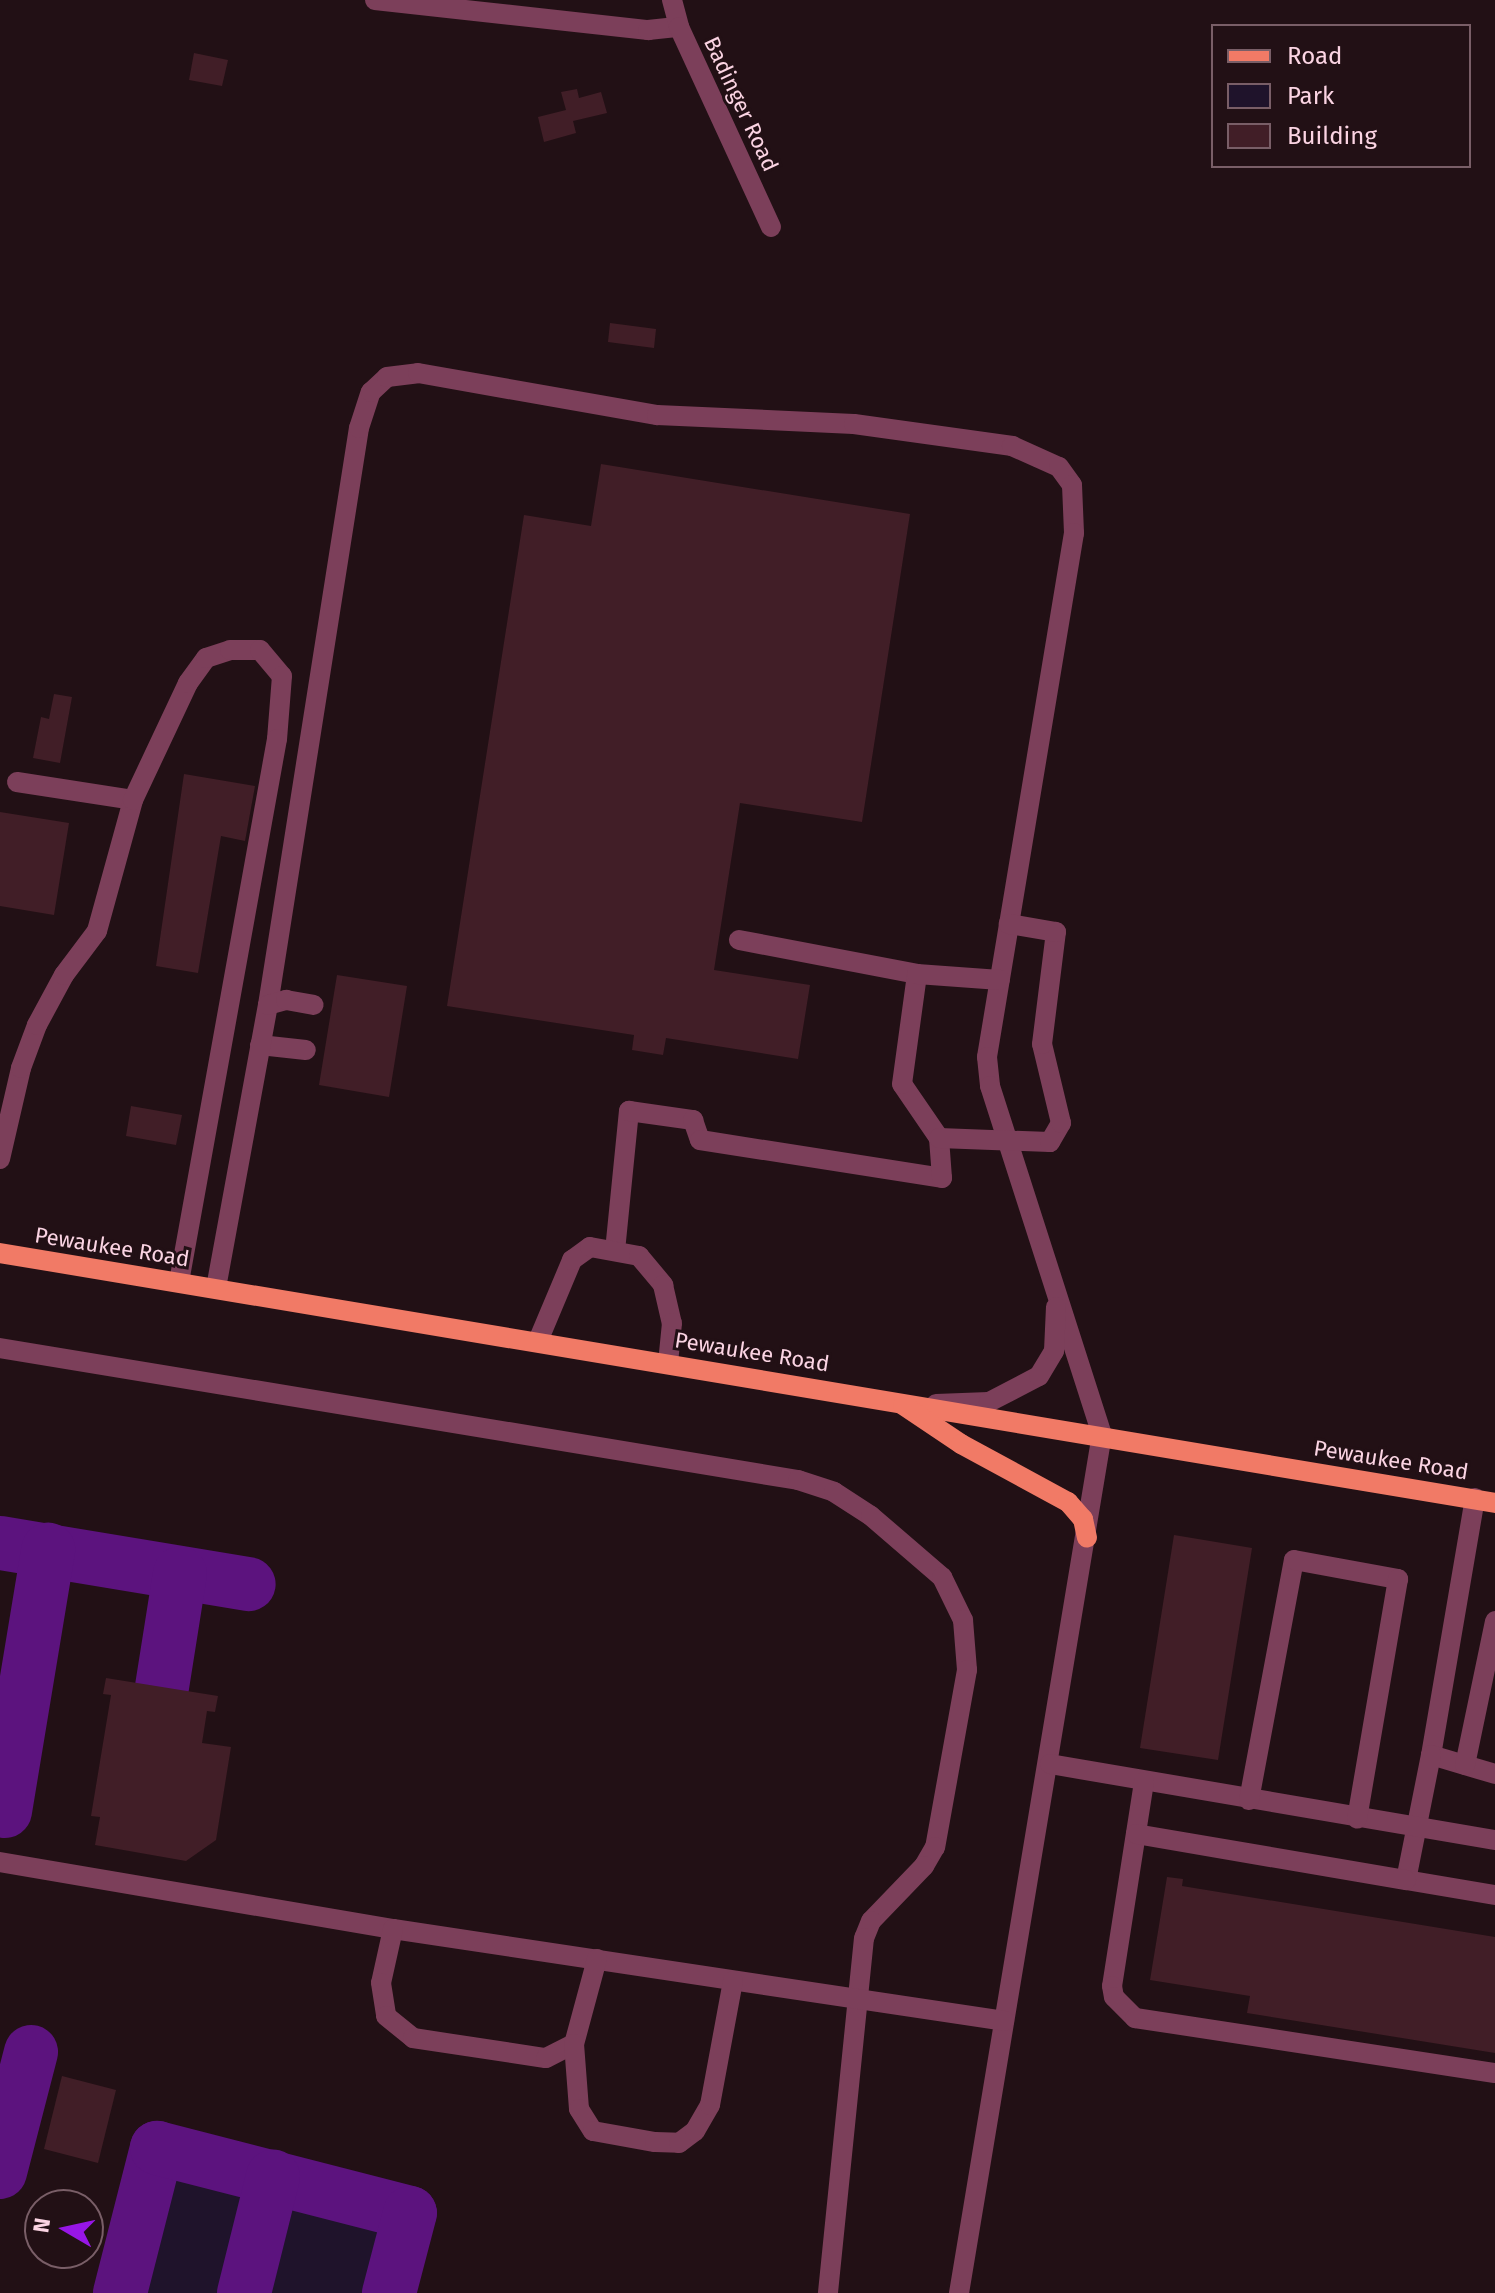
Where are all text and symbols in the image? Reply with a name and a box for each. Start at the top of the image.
legend [1211,24,1471,168]
street label: Badinger Road [698,32,784,176]
text: Road [1287,42,1342,70]
text: Park [1287,82,1334,110]
text: Building [1287,122,1377,150]
street label: Pewaukee Road [33,1222,191,1272]
street label: Pewaukee Road [673,1327,831,1377]
street label: Pewaukee Road [1312,1435,1470,1485]
north arrow [24,2189,104,2269]
text: N [27,2216,56,2235]

